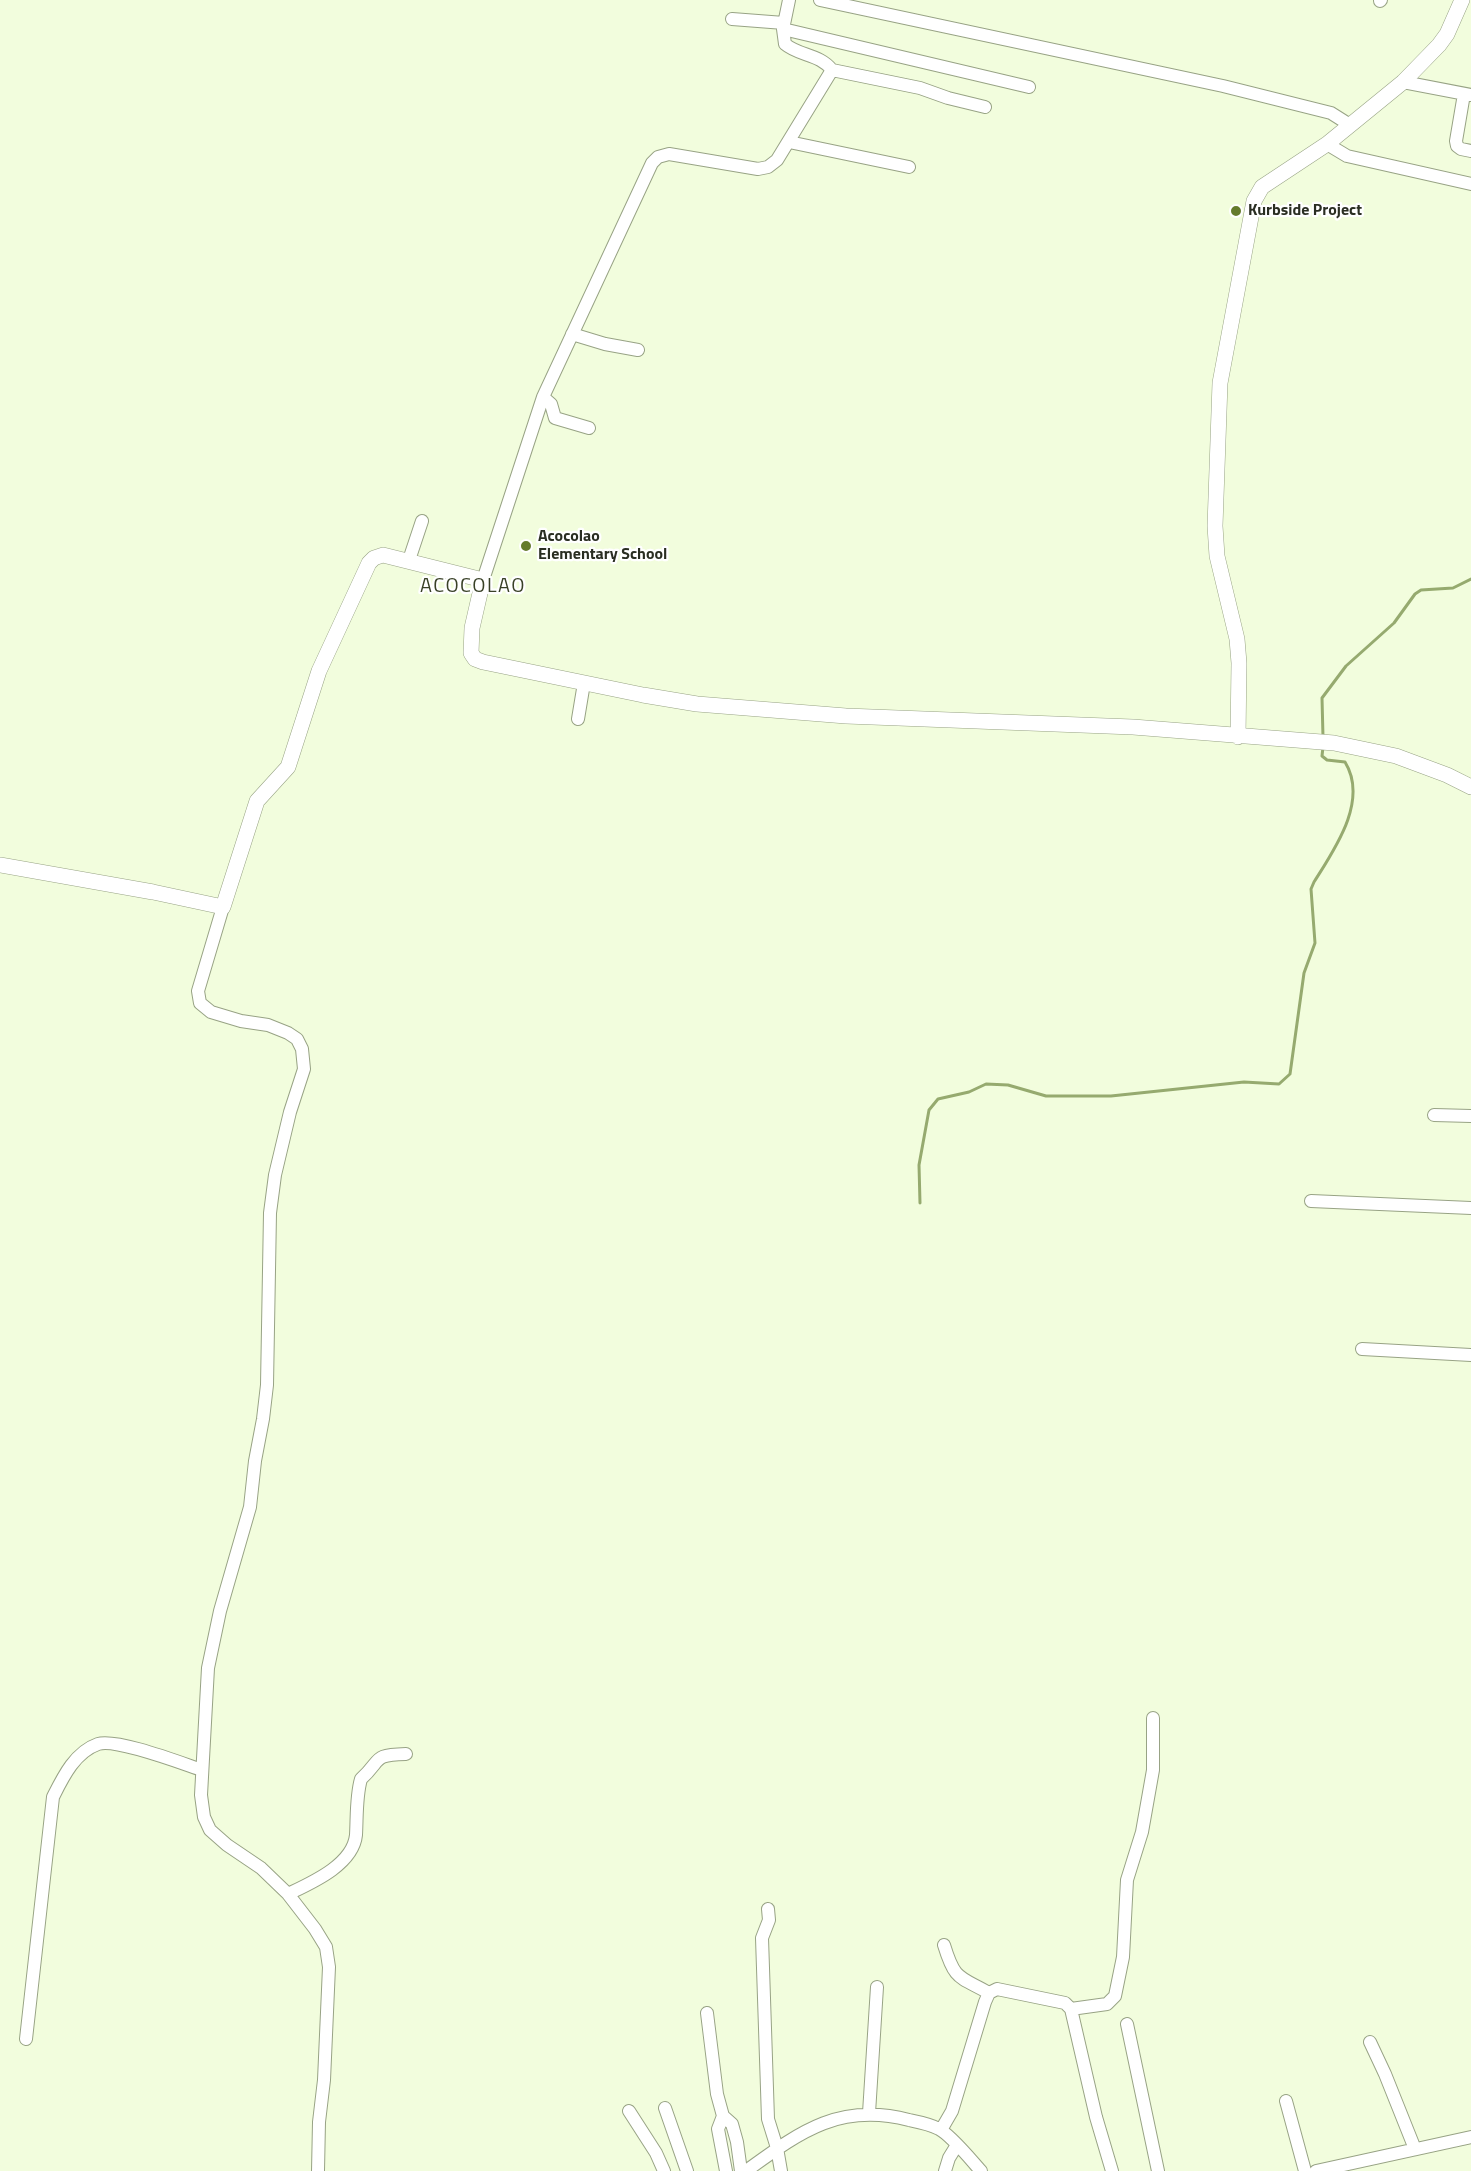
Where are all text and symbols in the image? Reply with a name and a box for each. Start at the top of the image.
place label: Kurbside Project [1248,201,1362,221]
marker: Kurbside Project [1229,204,1243,218]
place label: Acocolao Elementary School [538,527,667,565]
marker: Acocolao Elementary School [519,539,533,553]
district label: ACOCOLAO [420,575,526,599]

